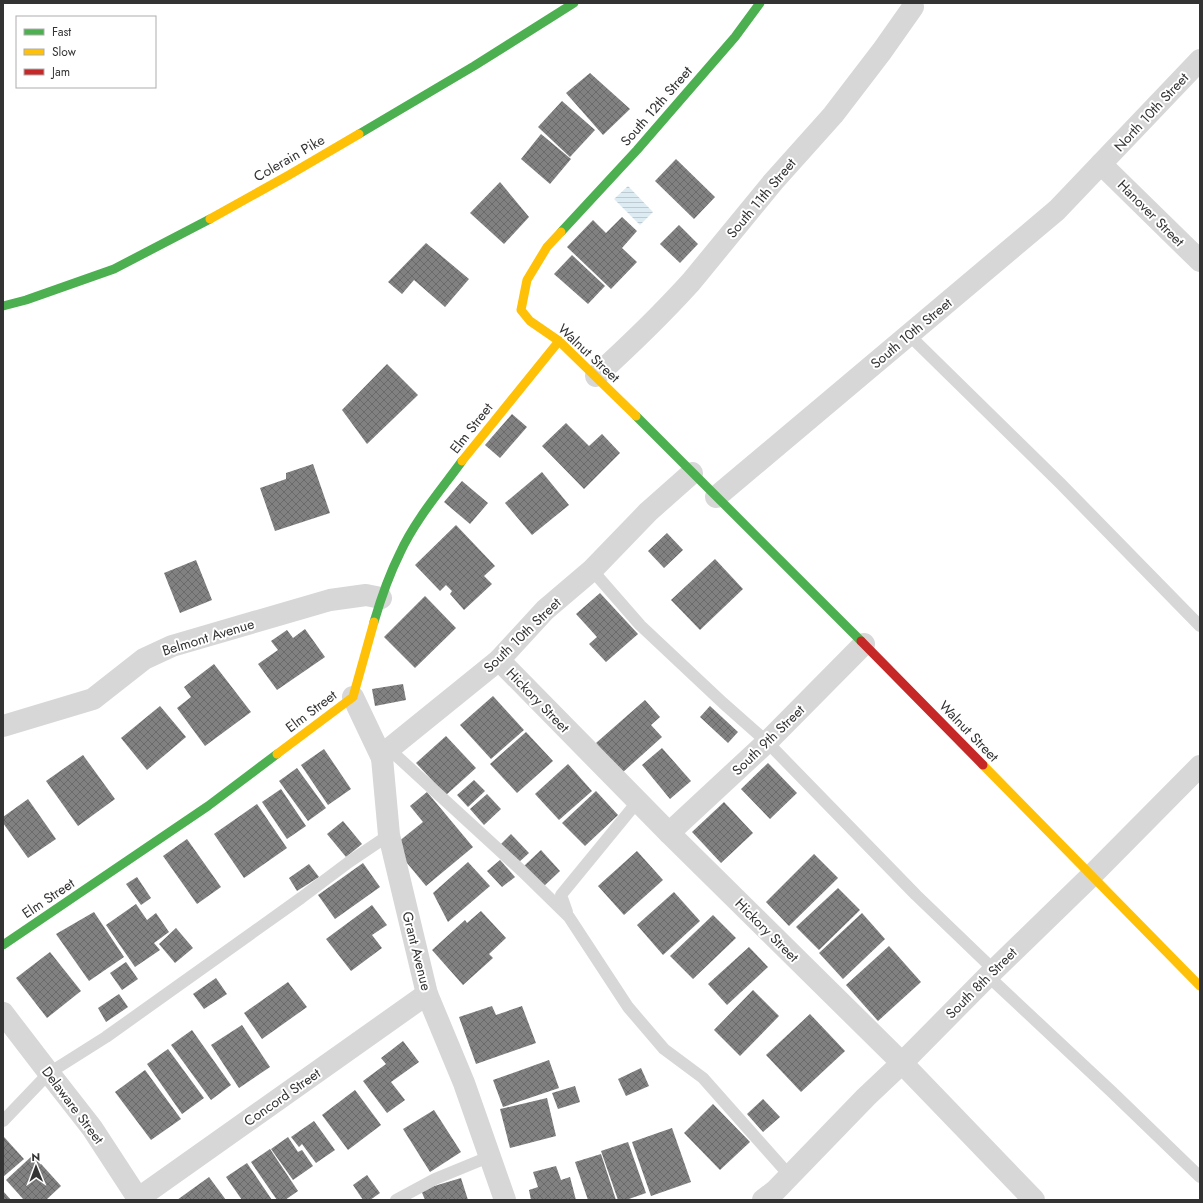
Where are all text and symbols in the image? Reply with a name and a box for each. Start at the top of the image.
legend [16,16,156,88]
text: Fast [52,23,71,41]
text: Slow [52,43,77,61]
street label: South 12th Street [616,61,697,150]
text: Jam [50,63,70,81]
street label: North 10th Street [1109,68,1193,156]
street label: Colerain Pike [250,130,328,186]
street label: South 11th Street [722,153,801,242]
street label: Hanover Street [1113,175,1189,251]
street label: South 10th Street [866,293,956,373]
street label: Walnut Street [554,319,625,387]
street label: Elm Street [445,398,498,458]
street label: South 10th Street [479,592,566,677]
street label: Belmont Avenue [159,614,257,660]
street label: Hickory Street [502,663,574,737]
street label: Elm Street [281,685,341,737]
street label: Walnut Street [935,696,1004,766]
street label: South 9th Street [727,700,809,780]
street label: Elm Street [18,873,79,923]
street label: Hickory Street [731,894,804,967]
street label: Grant Avenue [398,909,436,993]
street label: South 8th Street [941,942,1022,1023]
street label: Delaware Street [37,1062,109,1148]
street label: Concord Street [240,1063,325,1131]
north arrow [16,1147,56,1187]
text: N [31,1149,40,1165]

